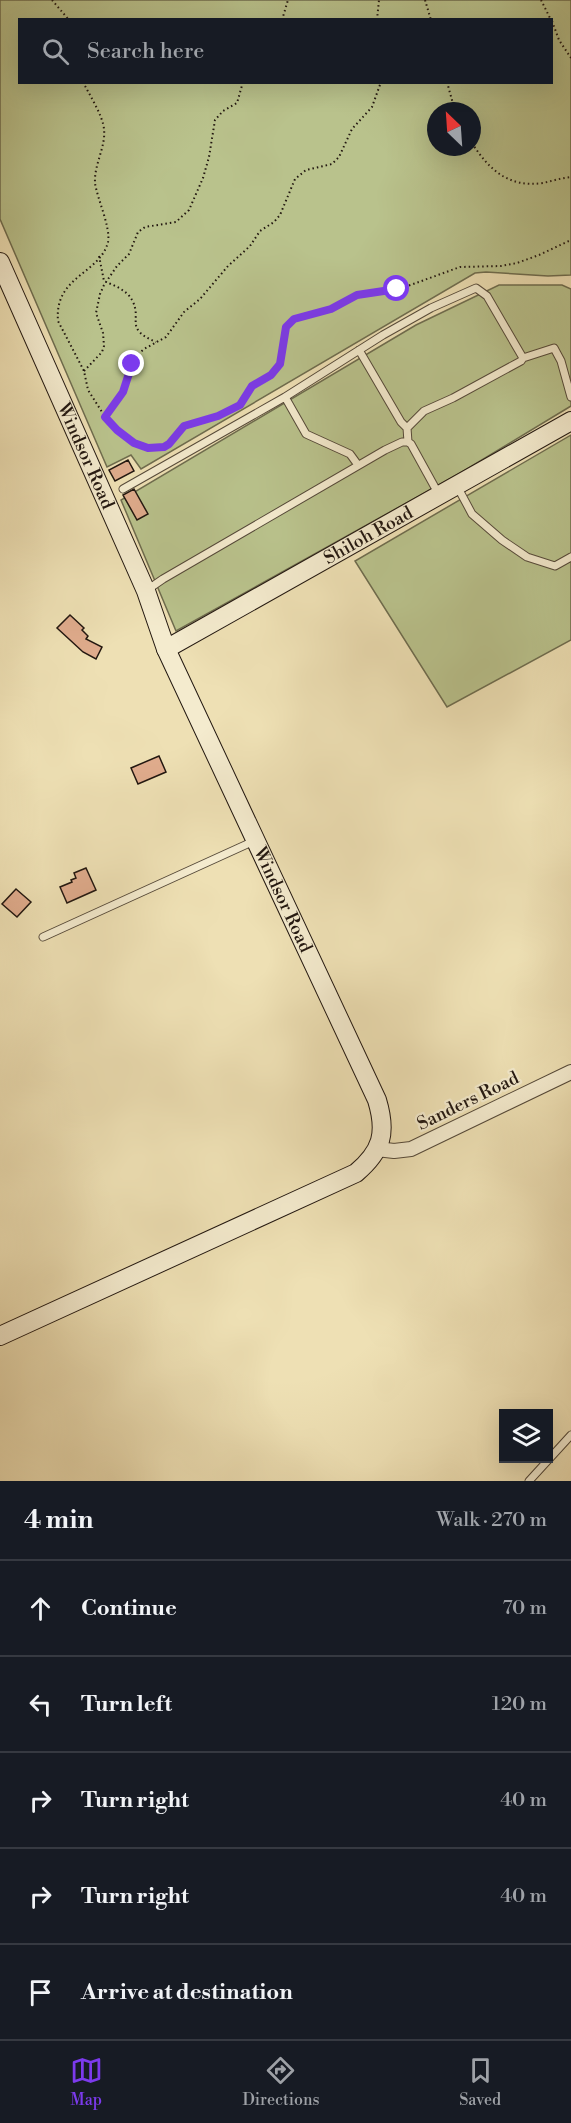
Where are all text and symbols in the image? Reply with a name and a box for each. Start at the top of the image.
search box [18,18,553,84]
icon: search [39,35,72,68]
text: Search here [87,38,204,65]
north arrow [427,102,481,156]
route start [383,275,409,301]
route end [118,350,144,376]
street label: Windsor Road [52,398,120,513]
street label: Shiloh Road [320,501,417,569]
street label: Windsor Road [248,842,318,957]
street label: Sanders Road [413,1066,523,1136]
map controls [499,1409,553,1463]
button: layers [499,1409,553,1463]
text: 4 min [24,1504,94,1536]
text: Walk · 270 m [436,1508,547,1533]
icon: ahead [24,1592,57,1625]
text: Continue [81,1595,177,1622]
text: 70 m [503,1596,547,1621]
icon: left [24,1688,57,1721]
text: Turn left [81,1691,172,1718]
text: 120 m [492,1692,547,1717]
icon: right [24,1784,57,1817]
text: Turn right [81,1787,189,1814]
text: 40 m [500,1788,547,1813]
icon: right [24,1880,57,1913]
text: Turn right [81,1883,189,1910]
text: 40 m [500,1884,547,1909]
icon: arrive [24,1976,57,2009]
text: Arrive at destination [81,1979,293,2006]
tab: Map [70,2054,103,2110]
tab: Directions [242,2054,320,2110]
tab: Saved [459,2054,501,2110]

